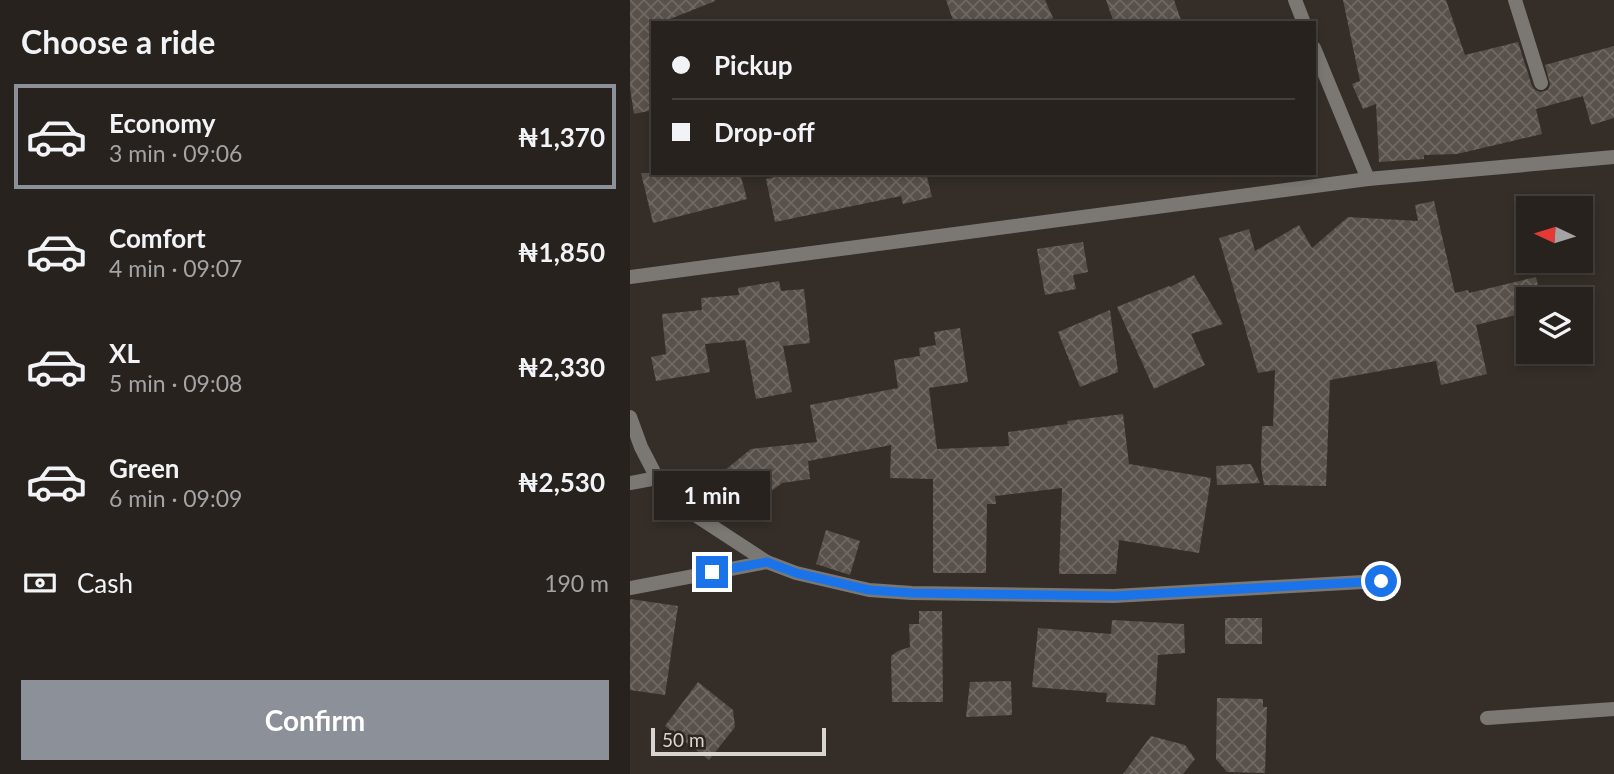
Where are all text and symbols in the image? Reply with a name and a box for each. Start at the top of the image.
text: Choose a ride [21,22,215,61]
text: Pickup [714,49,793,81]
icon: car [25,105,88,168]
text: Economy [109,107,215,139]
text: Drop-off [714,116,815,148]
text: ₦1,370 [518,121,605,153]
text: 3 min · 09:06 [109,139,242,167]
north arrow [1516,196,1592,273]
map controls [1516,196,1593,364]
icon: car [25,220,88,283]
text: Comfort [109,222,206,254]
text: ₦1,850 [518,236,605,268]
text: 4 min · 09:07 [109,254,242,282]
button: layers [1516,287,1593,364]
icon: car [25,335,88,398]
text: XL [109,337,140,369]
text: ₦2,330 [518,351,605,383]
text: 5 min · 09:08 [109,369,242,397]
icon: car [25,450,88,513]
text: Green [109,452,179,484]
text: ₦2,530 [518,466,605,498]
callout: 1 min [654,470,770,520]
text: 1 min [683,481,741,509]
text: 6 min · 09:09 [109,484,242,512]
route end [696,556,728,588]
icon: cash [21,564,59,602]
route start [1365,565,1397,597]
text: Cash [77,567,133,599]
text: 190 m [544,569,609,597]
button: Confirm [21,680,609,760]
scale bar [651,725,826,757]
text: 50 m [662,728,705,751]

